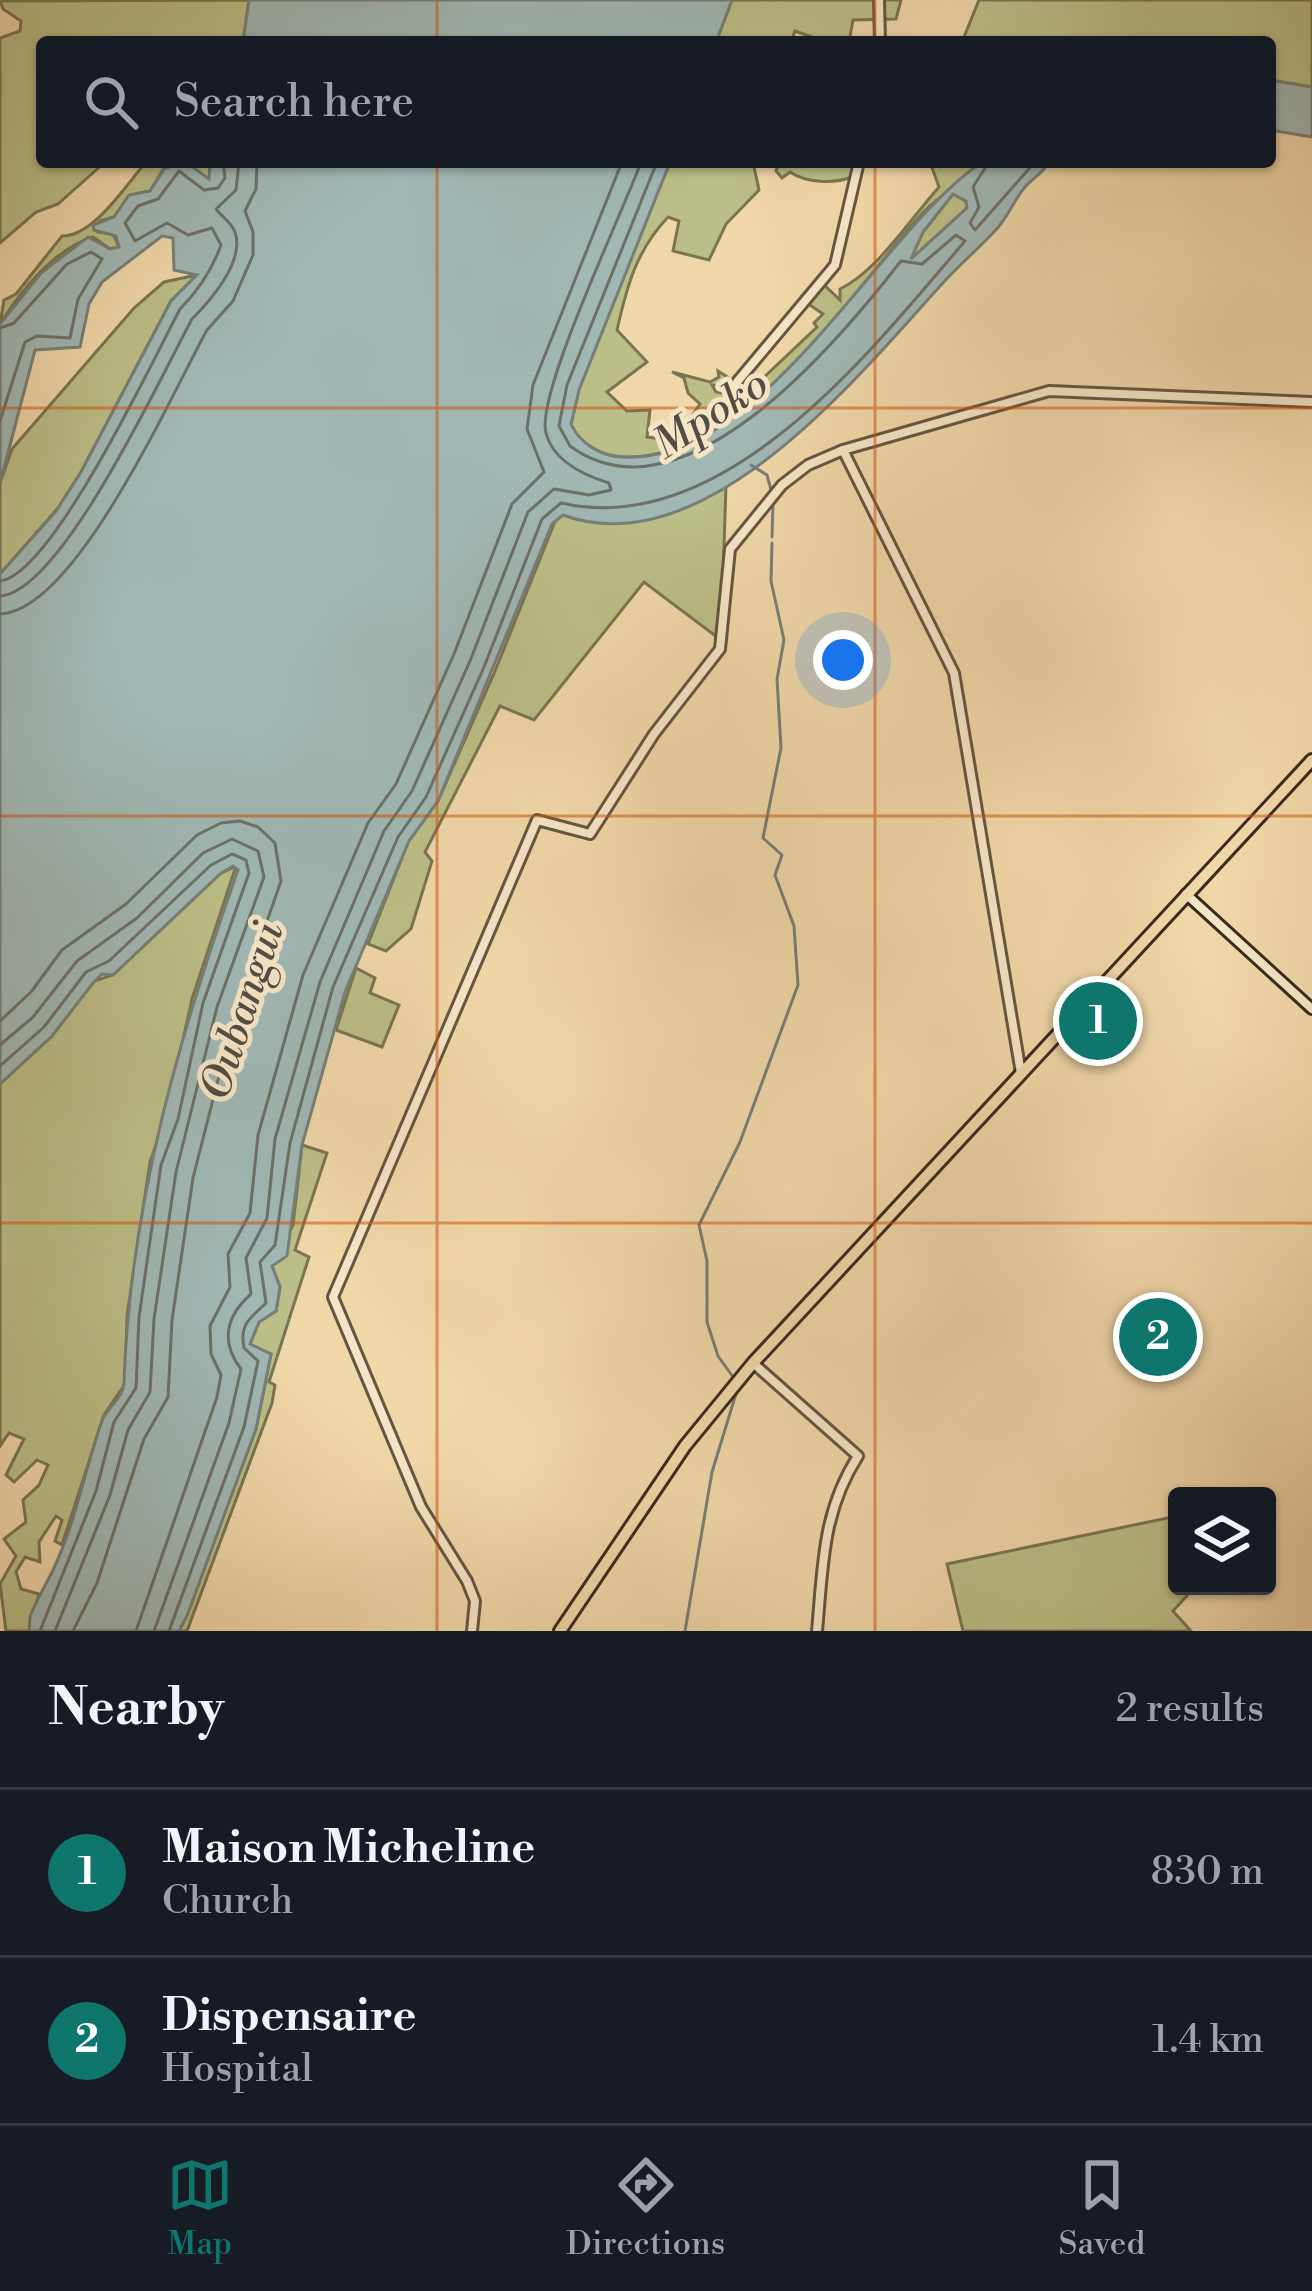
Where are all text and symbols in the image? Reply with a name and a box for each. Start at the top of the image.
search box [36,36,1276,168]
icon: search [78,69,144,135]
text: Search here [174,74,414,131]
water label: Mpoko [643,358,779,472]
your location [813,630,873,690]
water label: Oubangui [189,915,297,1106]
pin: 1 [1059,976,1137,1066]
pin: 2 [1119,1292,1197,1382]
map controls [1168,1487,1276,1595]
button: layers [1168,1487,1276,1595]
text: Nearby [48,1677,224,1741]
text: 2 results [1116,1685,1264,1734]
text: Maison Micheline [162,1820,535,1877]
text: 1 [78,1848,96,1897]
text: 830 m [1151,1848,1264,1897]
text: Church [162,1877,293,1926]
text: Dispensaire [162,1988,417,2045]
text: 2 [75,2016,99,2065]
text: 1.4 km [1152,2016,1264,2065]
text: Hospital [162,2045,313,2094]
tab: Map [167,2152,233,2265]
tab: Directions [566,2152,725,2265]
tab: Saved [1059,2152,1145,2265]

